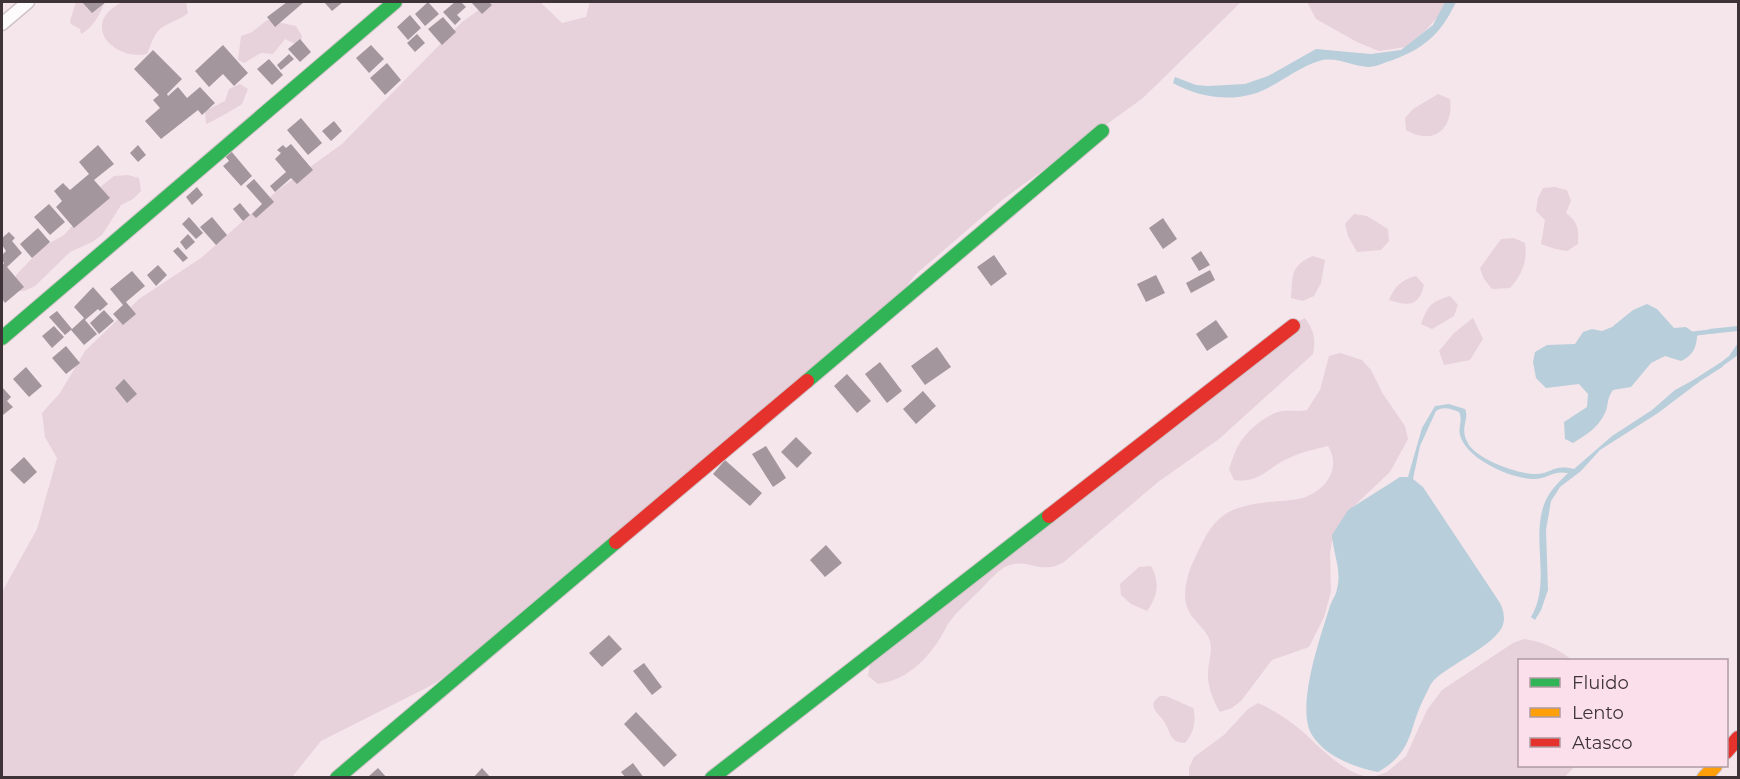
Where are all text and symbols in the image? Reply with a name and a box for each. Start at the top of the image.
legend [1518,659,1728,767]
text: Fluido [1572,672,1629,694]
text: Lento [1572,702,1624,724]
text: Atasco [1572,732,1632,754]

